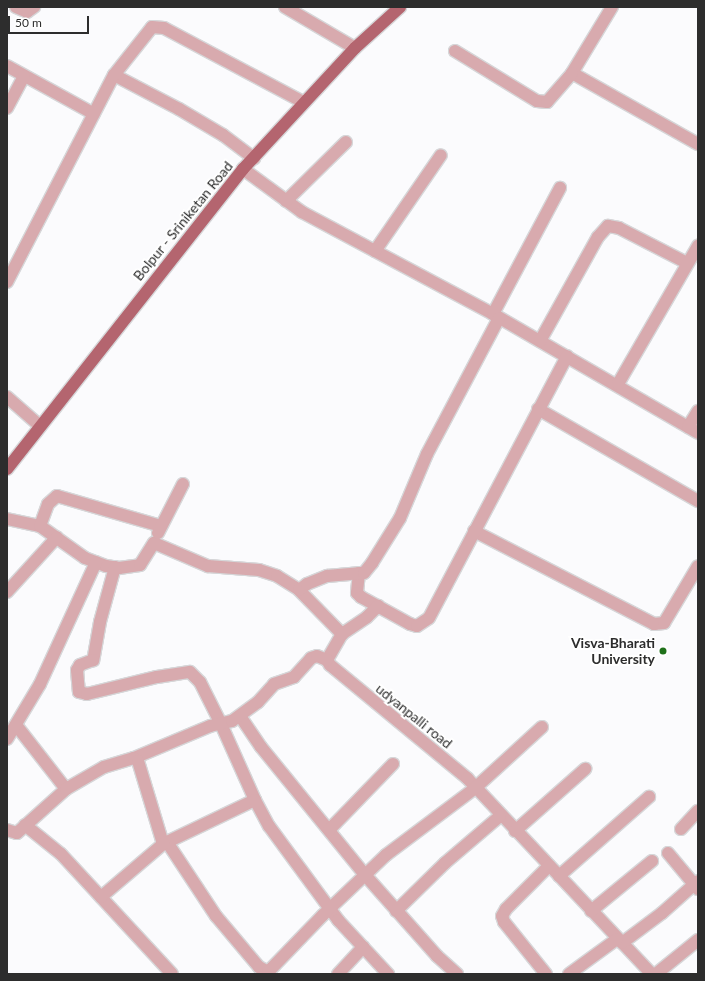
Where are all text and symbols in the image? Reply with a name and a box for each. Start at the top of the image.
scale bar [10,8,91,34]
text: 50 m [15,15,42,30]
street label: Bolpur - Sriniketan Road [130,158,236,284]
place label: Visva-Bharati University [571,635,655,668]
marker: Visva-Bharati University [658,646,668,656]
street label: udyanpalli road [372,680,456,752]

